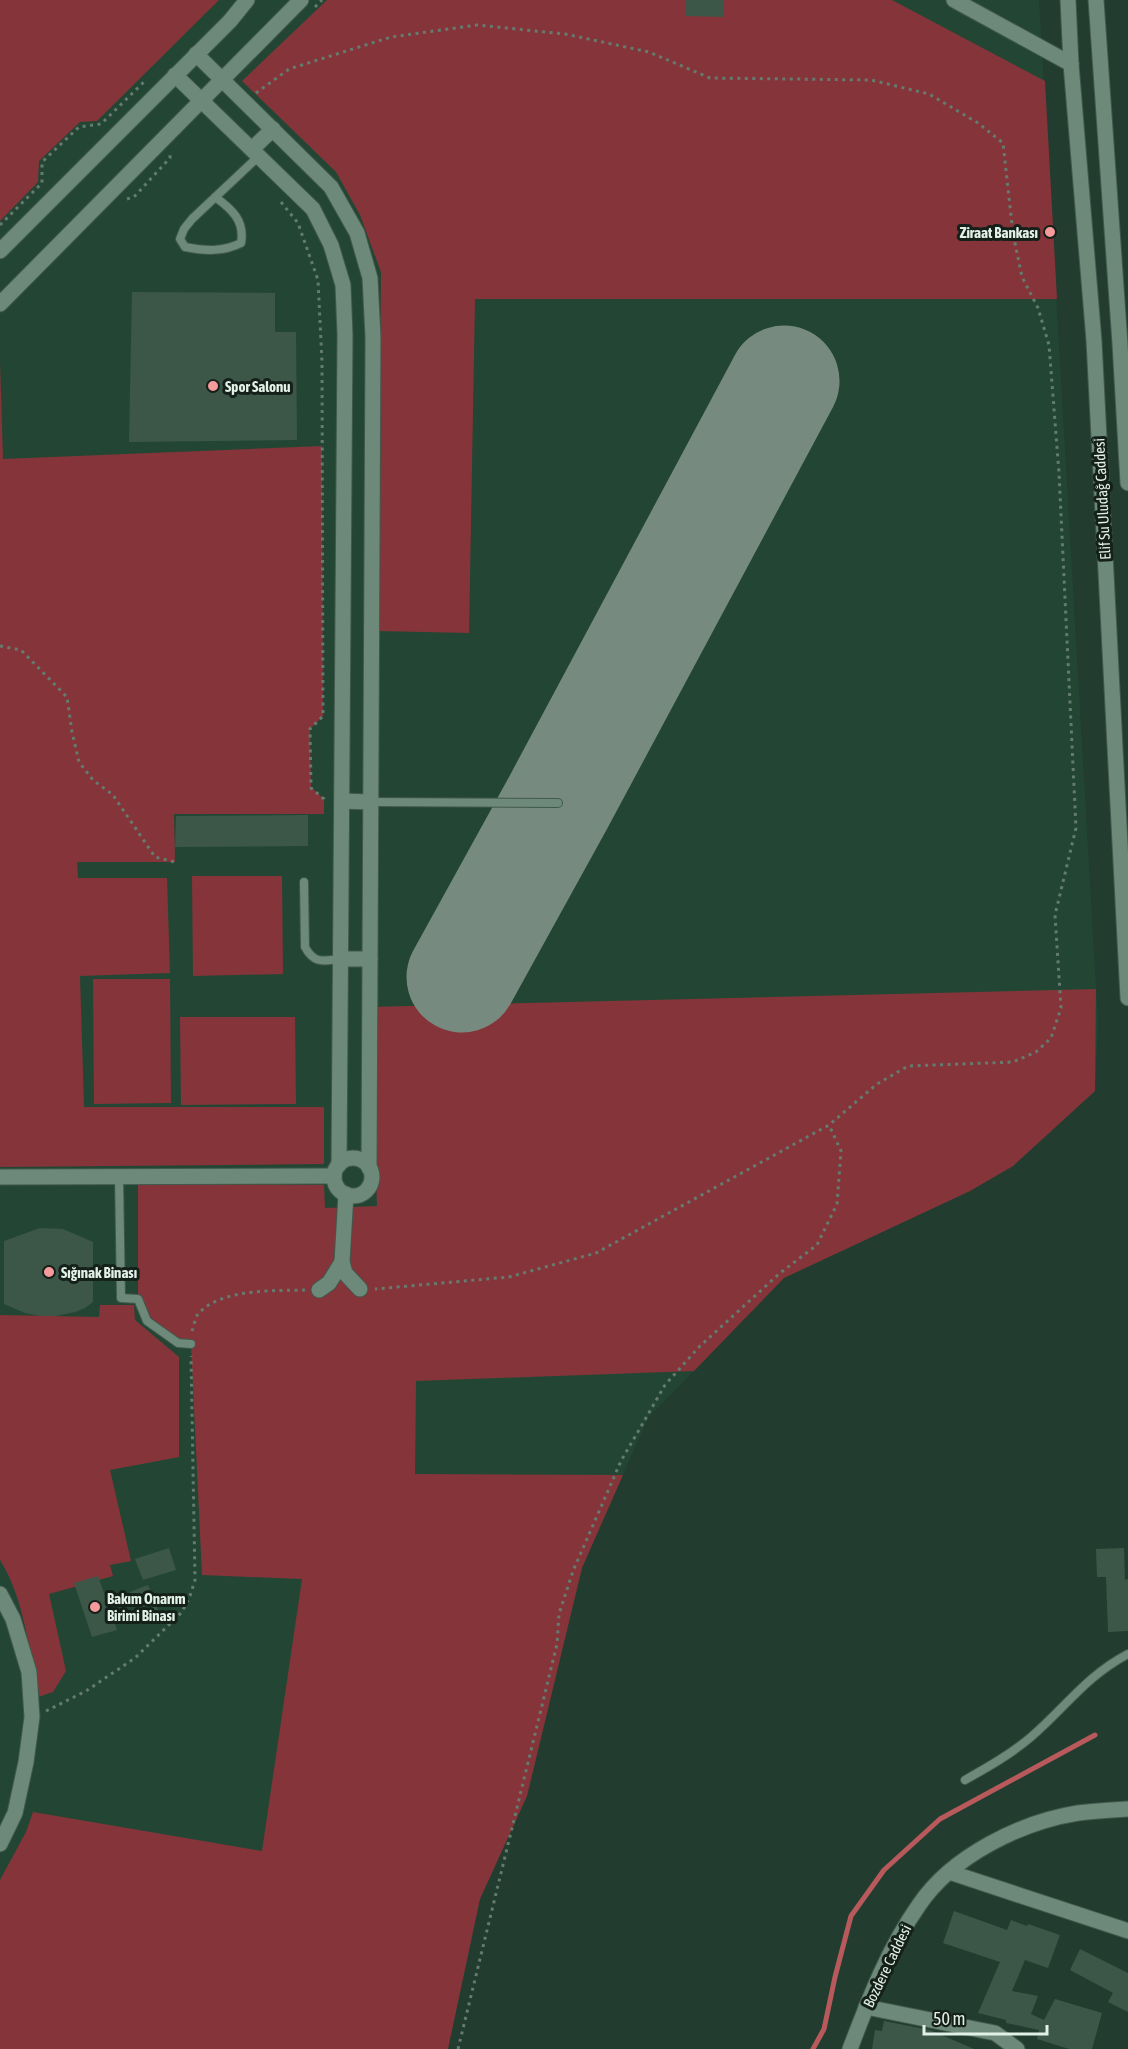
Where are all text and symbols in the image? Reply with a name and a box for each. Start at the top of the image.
place label: Ziraat Bankası [960,224,1038,241]
marker: Ziraat Bankası [1043,225,1057,239]
place label: Spor Salonu [225,378,291,395]
marker: Spor Salonu [206,379,220,393]
street label: Elif Su Uludağ Caddesi [1090,438,1114,560]
place label: Sığınak Binası [61,1264,137,1281]
marker: Sığınak Binası [42,1265,56,1279]
place label: Bakım Onarım Birimi Binası [107,1590,186,1624]
marker: Bakım Onarım Birimi Binası [88,1600,102,1614]
street label: Bozdere Caddesi [860,1922,914,2010]
scale bar [924,1998,1047,2036]
text: 50 m [933,2008,965,2029]

